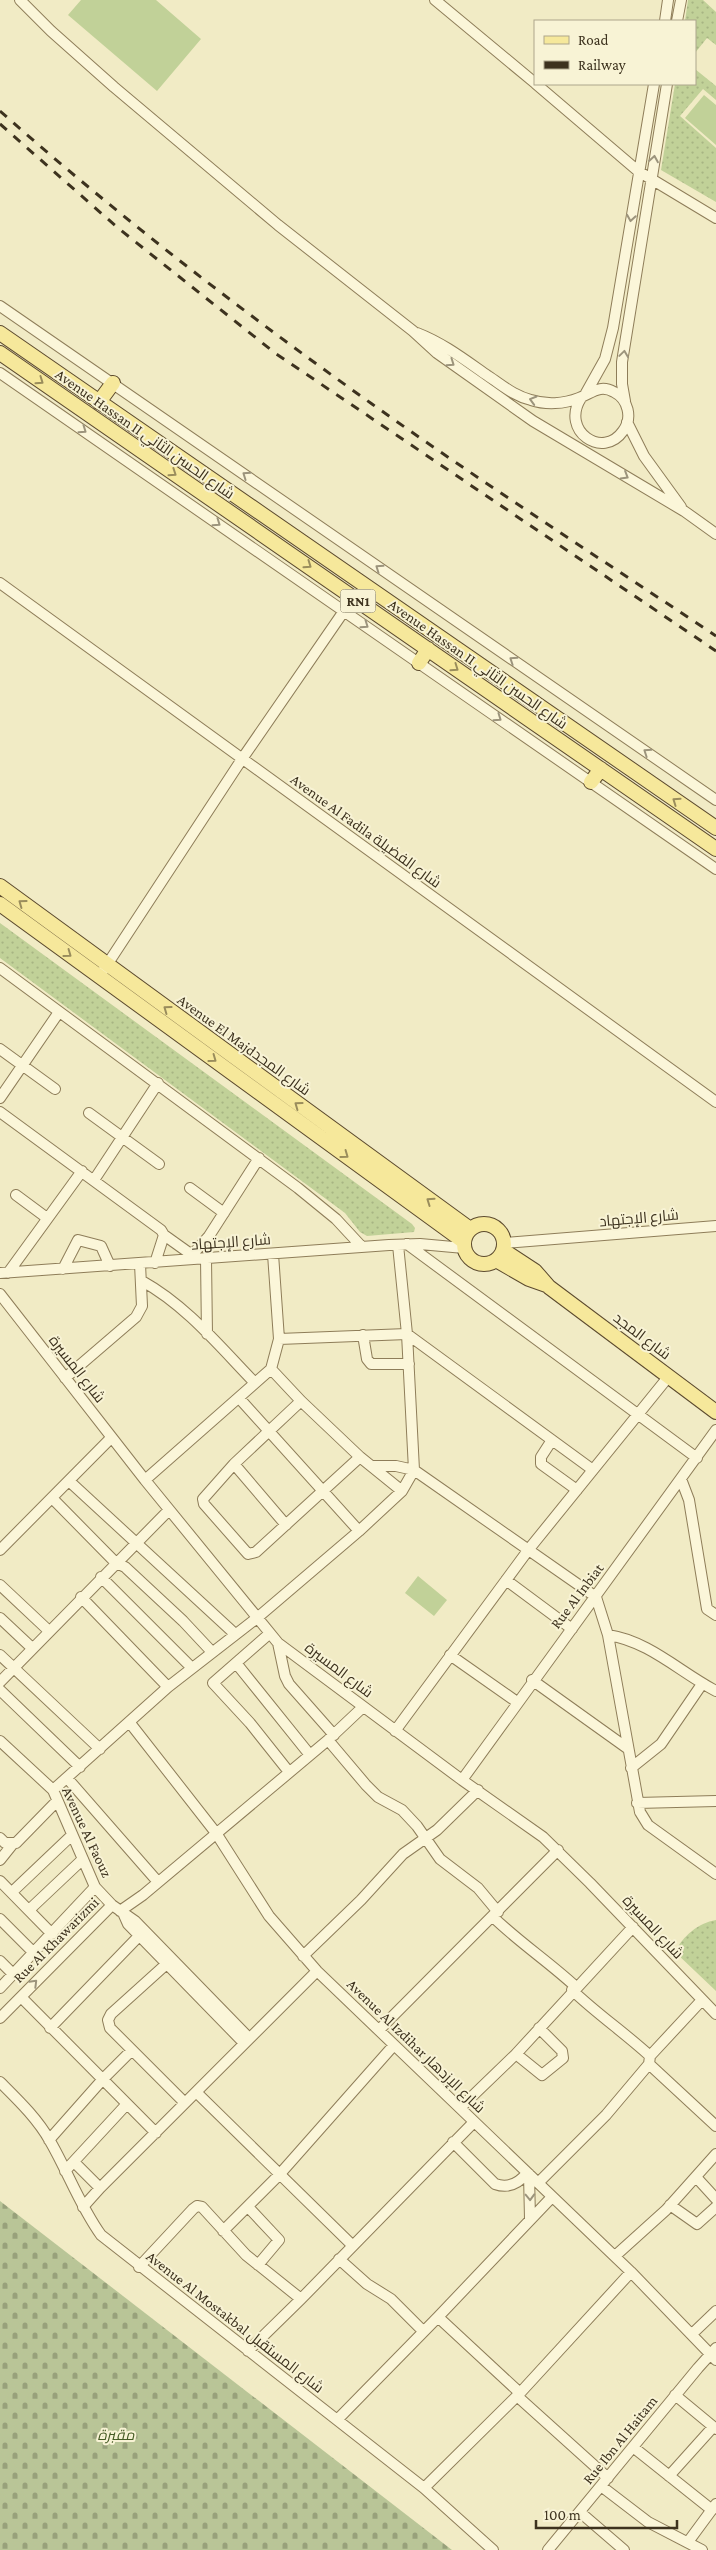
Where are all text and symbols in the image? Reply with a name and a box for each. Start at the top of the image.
legend [534,20,696,85]
text: Road [578,32,609,48]
text: Railway [578,57,626,74]
one-way arrow [648,155,659,163]
one-way arrow [626,214,636,222]
one-way arrow [618,350,628,358]
one-way arrow [445,357,454,366]
street label: Avenue Hassan II شارع الحسن الثاني [50,366,237,505]
one-way arrow [34,375,44,384]
one-way arrow [529,396,538,406]
one-way arrow [77,424,87,433]
one-way arrow [168,467,177,476]
one-way arrow [620,470,629,480]
one-way arrow [242,472,252,481]
one-way arrow [211,517,221,526]
one-way arrow [302,559,311,568]
one-way arrow [376,565,385,574]
road number: RN1 [340,590,376,612]
street label: Avenue Hassan II شارع الحسن الثاني [383,596,570,735]
one-way arrow [359,619,369,628]
one-way arrow [509,657,519,666]
one-way arrow [449,662,459,671]
one-way arrow [493,712,502,721]
one-way arrow [643,749,653,758]
street label: Avenue Al Fadila شارع الفضيلة [286,771,444,893]
one-way arrow [672,798,682,807]
one-way arrow [19,900,28,908]
one-way arrow [62,947,71,957]
street label: Avenue El Majdشارع المجد [173,991,313,1101]
one-way arrow [163,1006,173,1015]
one-way arrow [207,1054,216,1062]
one-way arrow [295,1103,304,1111]
one-way arrow [339,1149,349,1158]
one-way arrow [426,1198,436,1207]
street label: شارع الإجتهاد [599,1207,680,1232]
street label: شارع الإجتهاد [191,1231,272,1256]
street label: شارع المجد [609,1309,674,1365]
street label: شارع المسيرة [43,1332,108,1408]
street label: Rue Al Inbiat [547,1560,607,1632]
street label: شارع المسيرة [300,1639,376,1703]
street label: Avenue Al Faouz [59,1784,115,1880]
street label: شارع المسيرة [617,1892,686,1964]
street label: Rue Al Khawarizmi [10,1894,102,1986]
street label: Avenue Al Izdihar شارع الإزدهار [342,1976,488,2118]
one-way arrow [28,1980,37,1989]
one-way arrow [524,2193,535,2201]
street label: Avenue Al Mostakbal شارع المستقبل [141,2248,327,2398]
street label: Rue Ibn Al Haitam [580,2393,660,2487]
park label: مقبرة [98,2427,135,2444]
scale bar [536,2498,677,2530]
text: 100 m [544,2507,581,2523]

